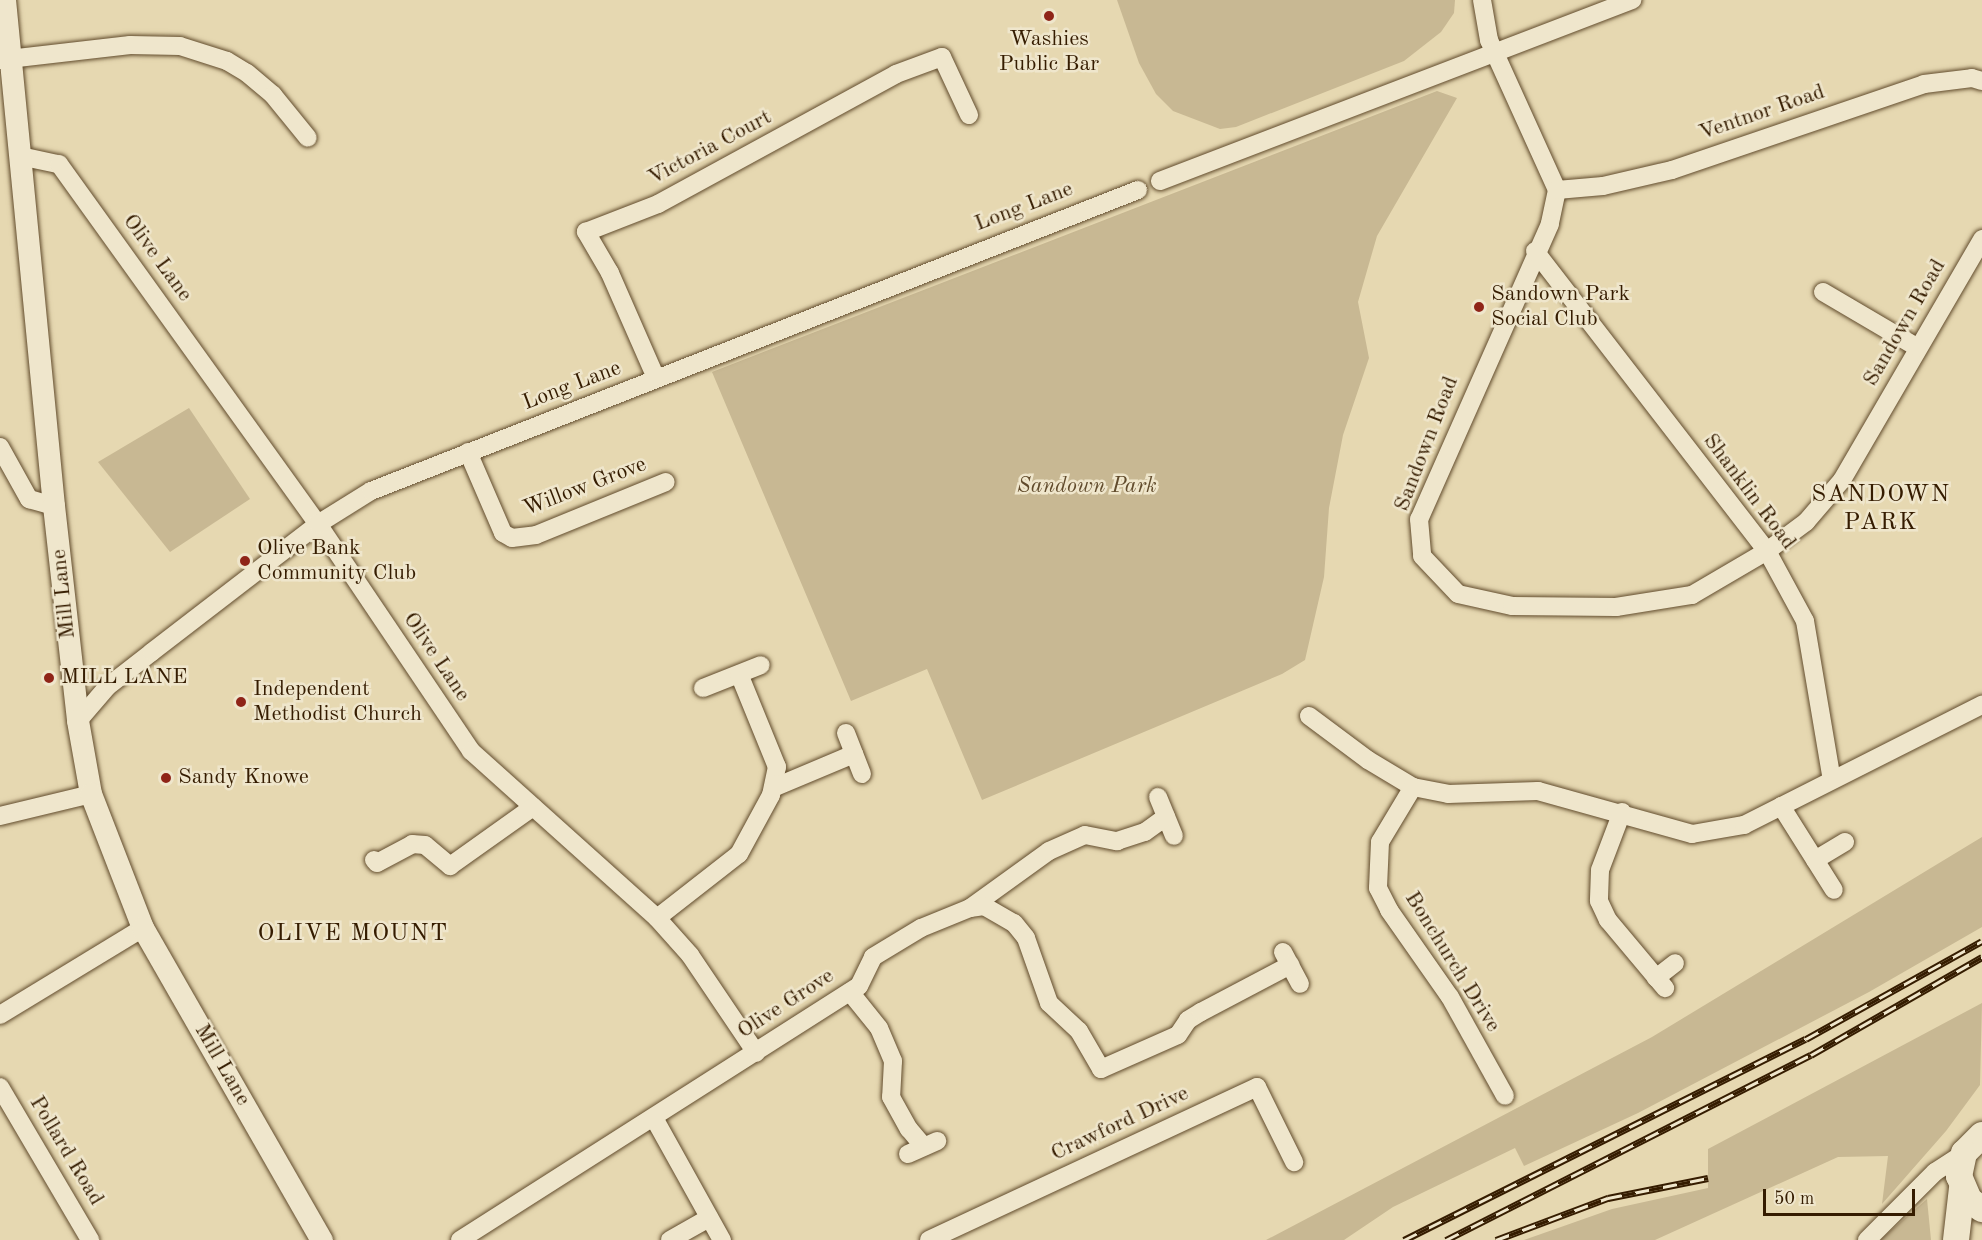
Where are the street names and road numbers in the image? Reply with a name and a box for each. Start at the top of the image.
street label: Ventnor Road [1696,79,1828,147]
street label: Victoria Court [644,104,776,192]
street label: Long Lane [971,176,1077,238]
street label: Olive Lane [116,209,198,307]
street label: Sandown Road [1858,255,1952,391]
street label: Long Lane [519,355,625,417]
street label: Sandown Road [1389,373,1465,515]
street label: Shanklin Road [1697,429,1801,555]
street label: Willow Grove [520,451,650,523]
street label: Mill Lane [46,548,82,640]
street label: Olive Lane [397,607,475,707]
street label: Bonchurch Drive [1398,887,1506,1037]
street label: Olive Grove [733,963,839,1045]
street label: Mill Lane [188,1019,256,1111]
street label: Crawford Drive [1047,1081,1193,1167]
street label: Pollard Road [23,1091,109,1211]

